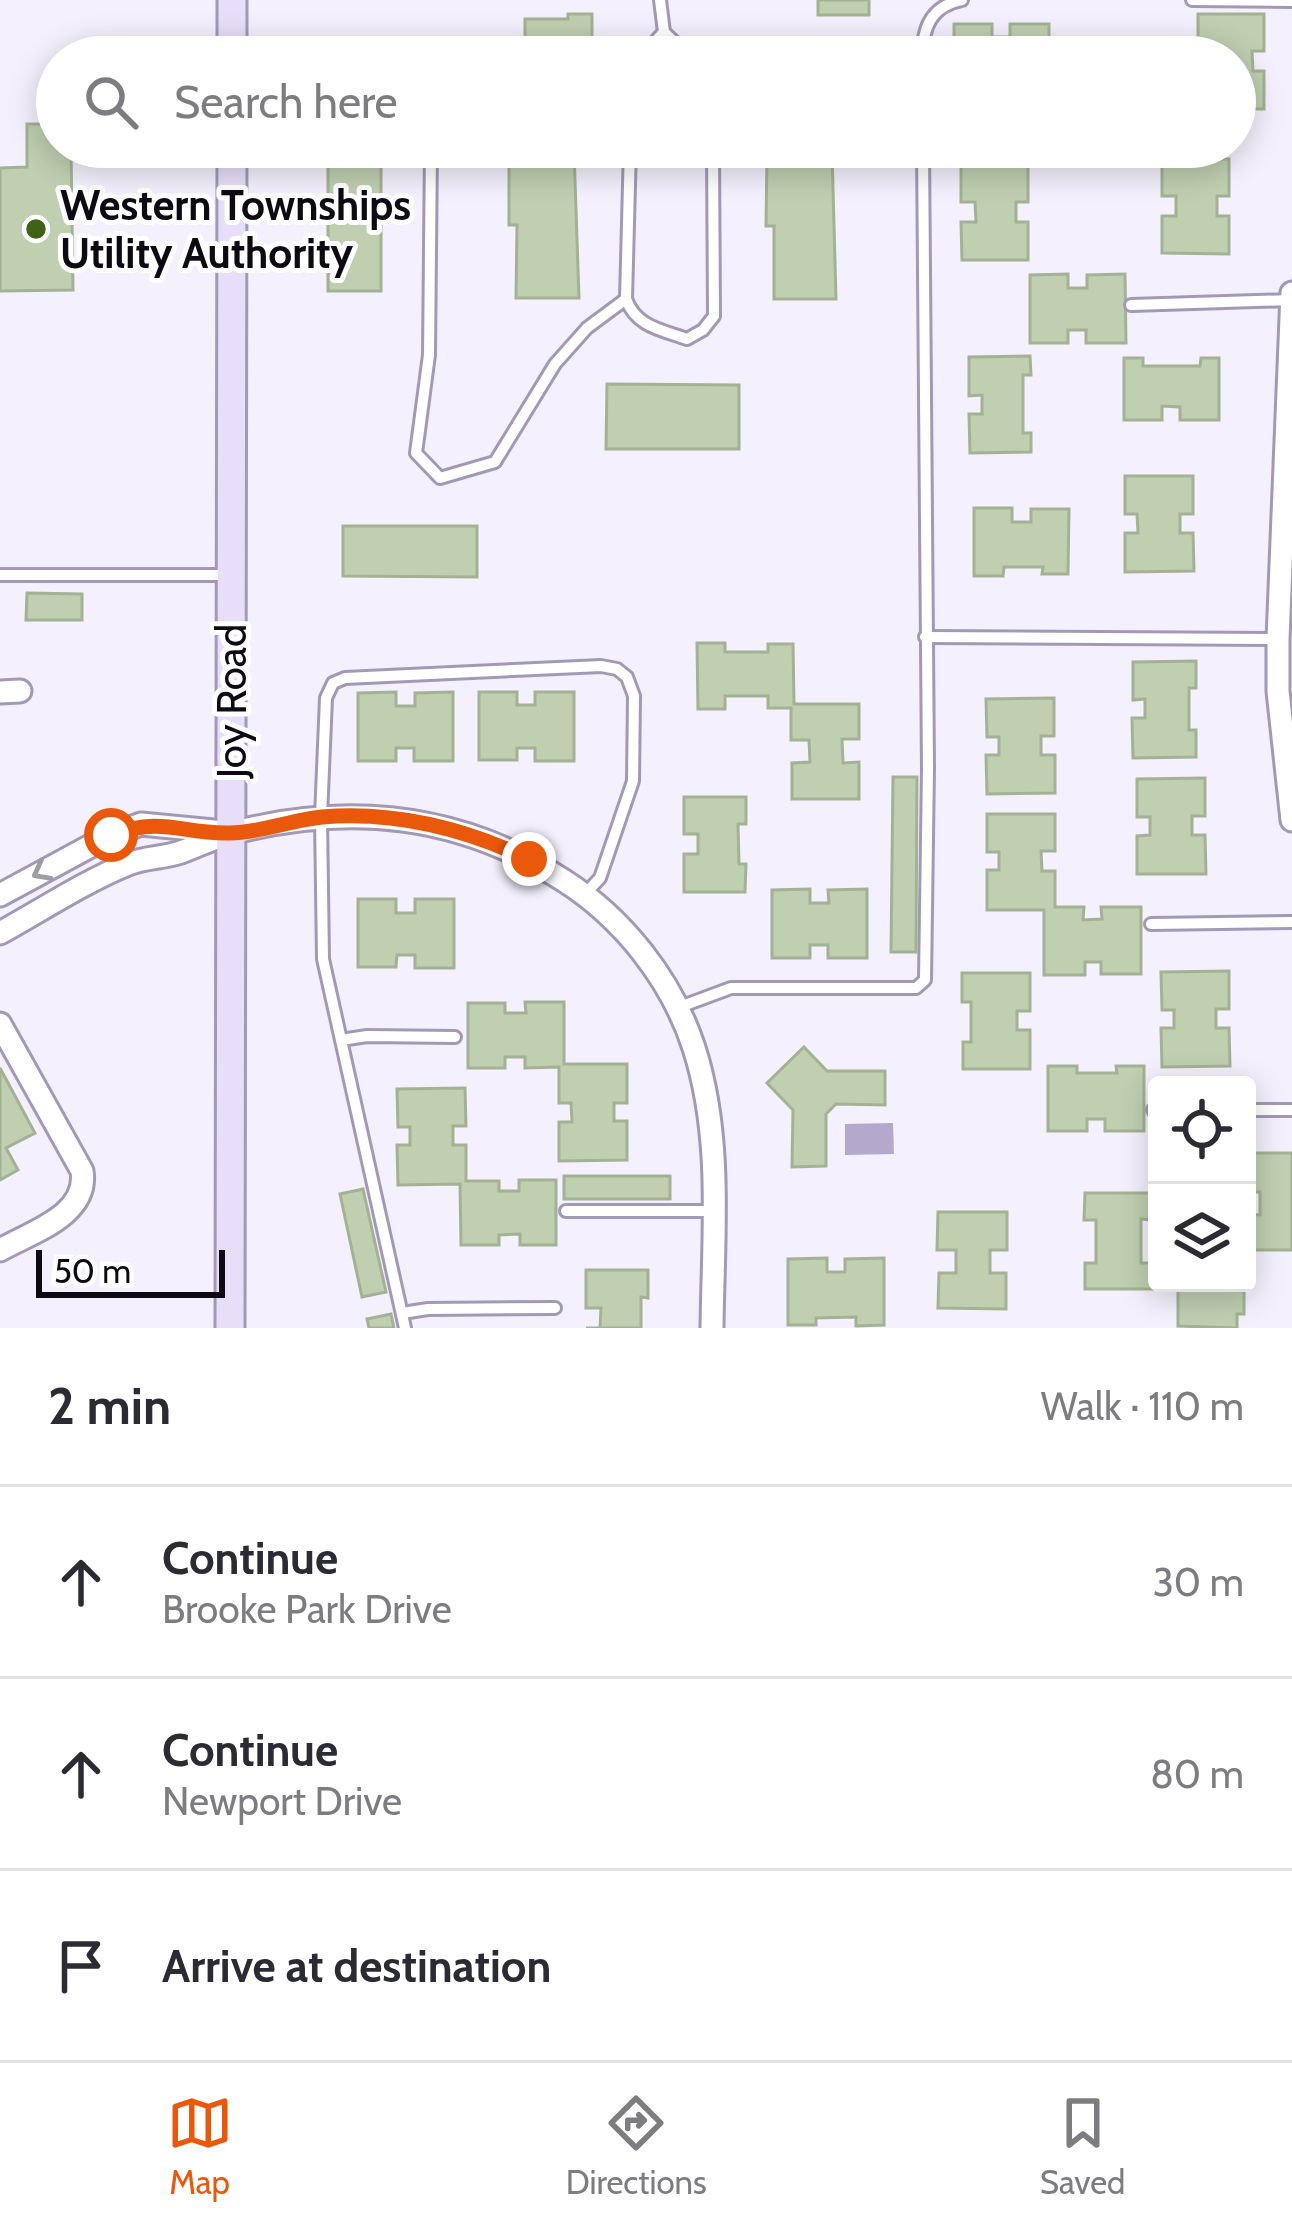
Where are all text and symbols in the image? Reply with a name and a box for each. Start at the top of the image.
search box [36,36,1256,168]
icon: search [78,69,144,135]
text: Search here [174,75,398,129]
place label: Western Townships Utility Authority [60,179,411,279]
marker: Western Townships Utility Authority [23,216,49,242]
street label: Joy Road [205,624,257,779]
route start [84,808,138,862]
route end [502,832,556,886]
one-way arrow [33,858,54,881]
map controls [1148,1076,1256,1292]
button: locate [1148,1076,1256,1184]
button: layers [1148,1184,1256,1292]
scale bar [36,1244,225,1297]
text: 50 m [54,1251,131,1291]
text: 2 min [48,1375,171,1437]
text: Walk · 110 m [1041,1382,1244,1430]
text: Continue [162,1531,338,1585]
icon: ahead [48,1549,114,1615]
text: 30 m [1153,1558,1244,1606]
text: Brooke Park Drive [162,1585,452,1633]
text: Continue [162,1723,338,1777]
icon: ahead [48,1741,114,1807]
text: 80 m [1150,1750,1244,1798]
text: Newport Drive [162,1777,402,1825]
icon: arrive [48,1933,114,1999]
text: Arrive at destination [162,1939,551,1993]
tab: Map [167,2090,233,2202]
tab: Directions [566,2090,707,2202]
tab: Saved [1040,2090,1125,2202]

